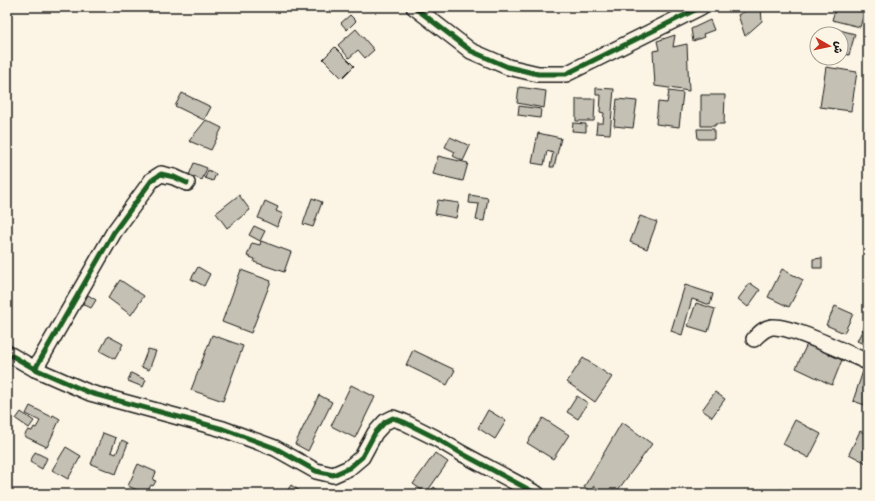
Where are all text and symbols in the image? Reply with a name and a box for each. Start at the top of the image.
north arrow [809,26,849,66]
text: ش [831,40,846,54]

